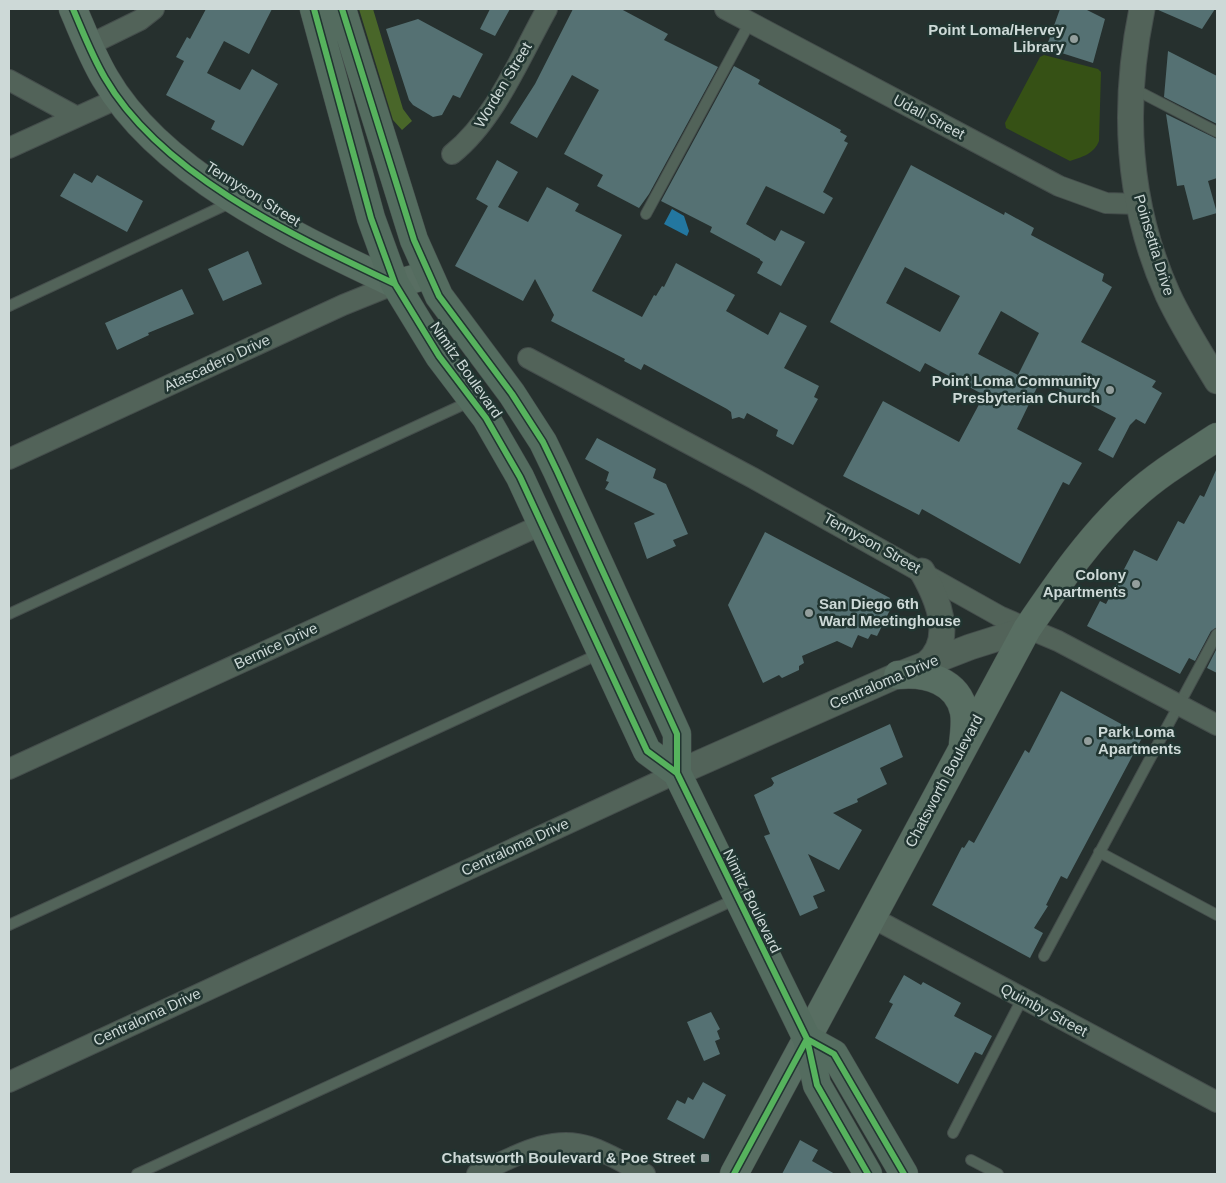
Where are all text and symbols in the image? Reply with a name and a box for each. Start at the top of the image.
place label: Point Loma/Hervey Library [928,21,1065,55]
marker: Point Loma/Hervey Library [1068,33,1080,45]
street label: Worden Street [470,38,535,130]
street label: Udall Street [891,91,969,143]
street label: Tennyson Street [203,158,304,230]
street label: Poinsettia Drive [1131,192,1178,298]
street label: Nimitz Boulevard [427,318,506,421]
street label: Atascadero Drive [161,331,273,395]
place label: Point Loma Community Presbyterian Church [932,372,1101,406]
marker: Point Loma Community Presbyterian Church [1104,384,1116,396]
street label: Tennyson Street [821,509,924,577]
place label: Colony Apartments [1043,566,1127,600]
marker: Colony Apartments [1130,578,1142,590]
place label: San Diego 6th Ward Meetinghouse [819,595,961,629]
marker: San Diego 6th Ward Meetinghouse [803,607,815,619]
street label: Bernice Drive [231,619,320,672]
street label: Centraloma Drive [827,651,941,712]
street label: Chatsworth Boulevard [901,712,986,850]
place label: Park Loma Apartments [1098,723,1181,757]
marker: Park Loma Apartments [1082,735,1094,747]
street label: Centraloma Drive [458,814,571,879]
street label: Nimitz Boulevard [720,846,785,955]
street label: Quimby Street [998,980,1091,1040]
street label: Centraloma Drive [90,984,203,1049]
place label: Chatsworth Boulevard & Poe Street [442,1149,695,1166]
marker: Chatsworth Boulevard & Poe Street [699,1152,711,1164]

